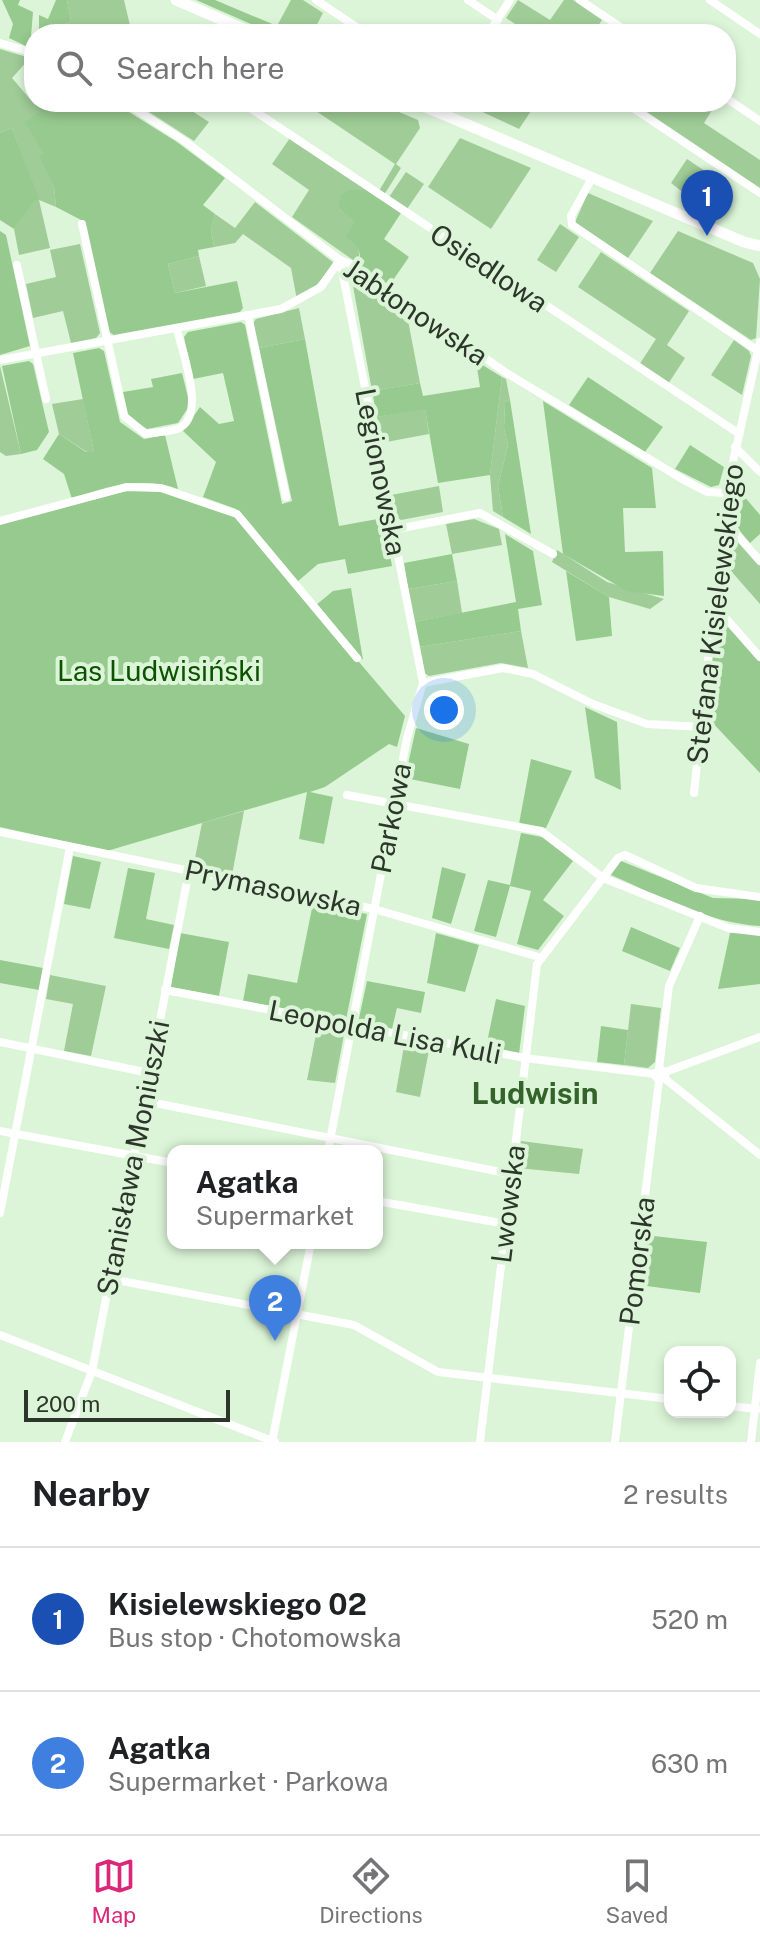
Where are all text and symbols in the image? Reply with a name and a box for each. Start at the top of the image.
search box [24,24,736,112]
icon: search [52,46,96,90]
text: Search here [116,50,284,86]
pin: 1 [681,170,733,236]
street label: Osiedlowa [424,216,554,319]
street label: Jabłonowska [338,251,494,372]
street label: Legionowska [349,385,414,558]
street label: Stefana Kisielewskiego [680,462,749,766]
park label: Las Ludwisiński [57,654,261,687]
your location [424,690,464,730]
street label: Parkowa [364,760,417,876]
street label: Prymasowska [182,853,365,922]
street label: Leopolda Lisa Kuli [266,993,504,1070]
street label: Stanisława Moniuszki [90,1017,175,1298]
district label: Ludwisin [471,1075,599,1111]
street label: Lwowska [484,1143,531,1265]
popup [167,1145,383,1249]
text: Agatka [196,1164,298,1200]
street label: Pomorska [612,1195,661,1327]
text: Supermarket [196,1200,354,1231]
pin: 2 [249,1275,301,1341]
map controls [664,1346,736,1418]
button: locate [664,1346,736,1418]
scale bar [24,1386,230,1422]
text: 200 m [36,1391,100,1417]
text: Nearby [32,1474,150,1514]
text: 2 results [623,1479,728,1510]
text: Kisielewskiego 02 [108,1586,367,1622]
text: 1 [52,1604,64,1635]
text: 520 m [651,1604,728,1635]
text: Bus stop · Chotomowska [108,1622,401,1653]
text: Agatka [108,1730,211,1766]
text: 2 [50,1748,66,1779]
text: 630 m [651,1748,728,1779]
text: Supermarket · Parkowa [108,1766,388,1797]
tab: Map [92,1854,136,1928]
tab: Directions [319,1854,423,1928]
tab: Saved [606,1854,668,1928]

